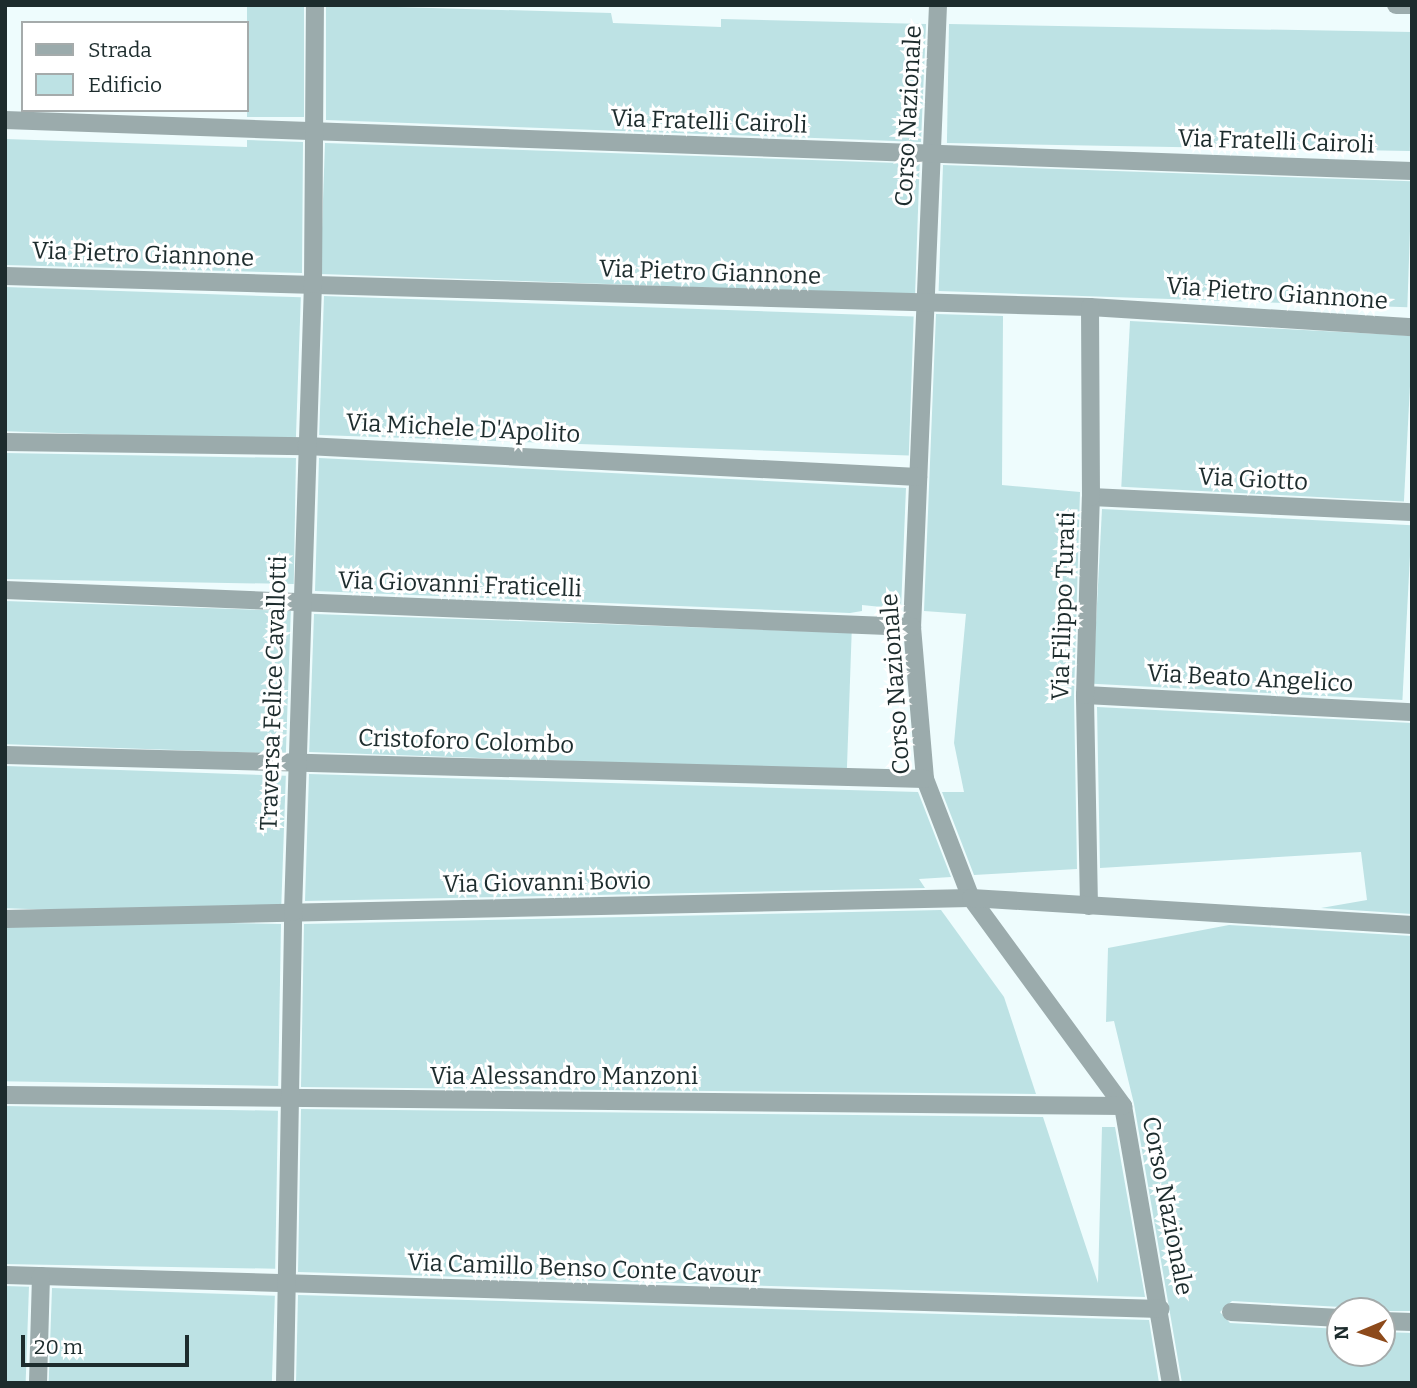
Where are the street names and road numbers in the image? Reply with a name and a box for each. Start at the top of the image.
street label: Corso Nazionale [890,25,928,207]
street label: Via Fratelli Cairoli [610,104,808,140]
street label: Via Fratelli Cairoli [1177,124,1375,160]
street label: Via Pietro Giannone [31,237,255,273]
street label: Via Pietro Giannone [598,255,822,291]
street label: Via Pietro Giannone [1165,272,1389,316]
street label: Via Michele D'Apolito [345,408,581,450]
street label: Via Giotto [1197,463,1309,497]
street label: Via Filippo Turati [1046,511,1082,701]
street label: Traversa Felice Cavallotti [255,555,293,831]
street label: Via Giovanni Fraticelli [338,566,582,604]
street label: Corso Nazionale [875,592,917,776]
street label: Via Beato Angelico [1146,659,1354,699]
street label: Cristoforo Colombo [357,724,575,760]
street label: Via Giovanni Bovio [443,867,651,899]
street label: Via Alessandro Manzoni [430,1063,698,1091]
street label: Corso Nazionale [1136,1114,1198,1298]
street label: Via Camillo Benso Conte Cavour [407,1248,761,1290]

